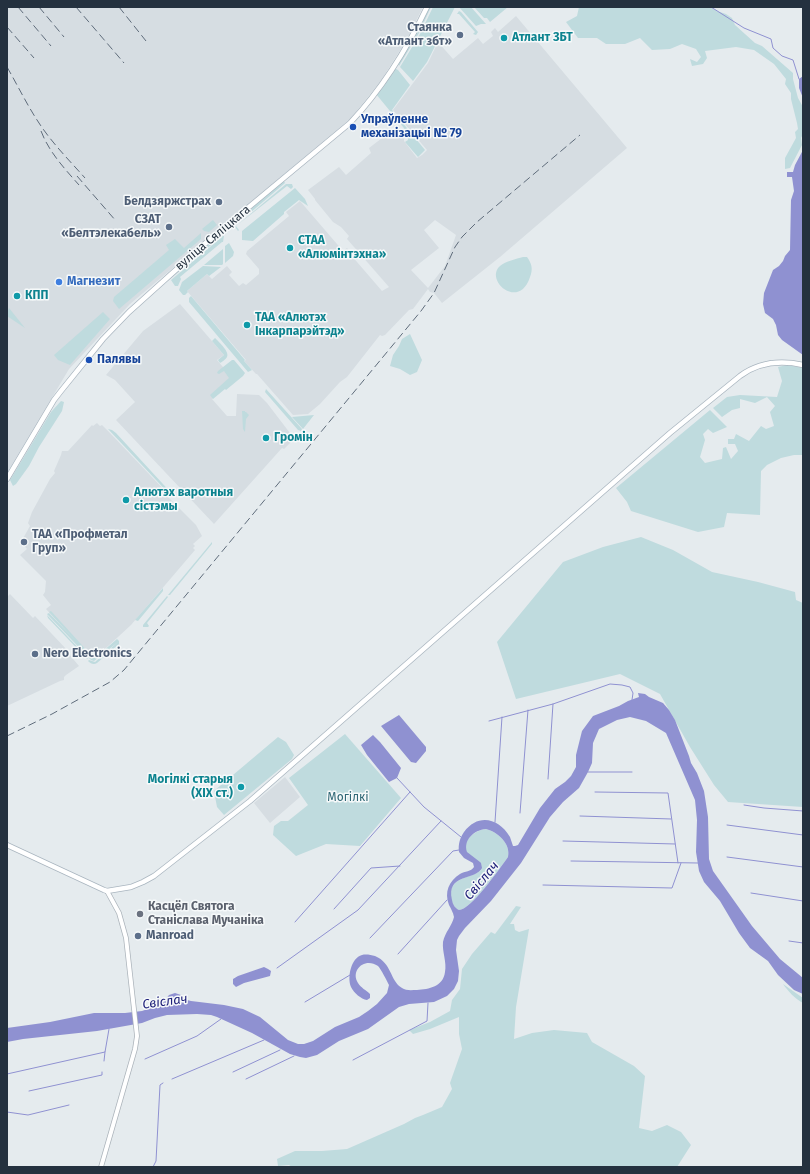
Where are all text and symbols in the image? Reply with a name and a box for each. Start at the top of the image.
place label: Стаянка «Атлант збт» [378,21,452,49]
marker: Стаянка «Атлант збт» [455,30,465,40]
place label: Атлант ЗБТ [512,31,573,45]
marker: Атлант ЗБТ [499,33,509,43]
place label: Упраўленне механізацыі № 79 [361,113,462,141]
marker: Упраўленне механізацыі № 79 [348,122,358,132]
place label: Белдзяржстрах [124,195,211,209]
marker: Белдзяржстрах [214,197,224,207]
street label: вуліца Сяліцкага [173,202,253,274]
place label: СЗАТ «Белтэлекабель» [61,213,161,241]
marker: СЗАТ «Белтэлекабель» [164,222,174,232]
place label: СТАА «Алюмінтэхна» [298,234,386,262]
marker: СТАА «Алюмінтэхна» [285,243,295,253]
place label: Магнезит [67,275,120,289]
marker: Магнезит [54,277,64,287]
place label: КПП [25,289,48,303]
marker: КПП [12,291,22,301]
place label: ТАА «Алютэх Інкарпарэйтэд» [255,311,345,339]
marker: ТАА «Алютэх Інкарпарэйтэд» [242,320,252,330]
place label: Палявы [97,353,141,367]
marker: Палявы [84,355,94,365]
place label: Громін [274,431,313,445]
marker: Громін [261,433,271,443]
place label: Алютэх варотныя сістэмы [134,486,233,514]
marker: Алютэх варотныя сістэмы [121,495,131,505]
place label: ТАА «Профметал Груп» [32,528,128,556]
marker: ТАА «Профметал Груп» [19,537,29,547]
place label: Nero Electronics [43,647,132,661]
marker: Nero Electronics [30,649,40,659]
place label: Могілкі старыя (XIX ст.) [148,773,233,801]
marker: Могілкі старыя (XIX ст.) [236,782,246,792]
park label: Могілкі [327,791,369,805]
water label: Свіслач [461,859,503,903]
place label: Касцёл Святога Станіслава Мучаніка [148,900,264,928]
marker: Касцёл Святога Станіслава Мучаніка [135,909,145,919]
place label: Manroad [146,929,194,943]
marker: Manroad [133,931,143,941]
water label: Свіслач [141,991,189,1013]

